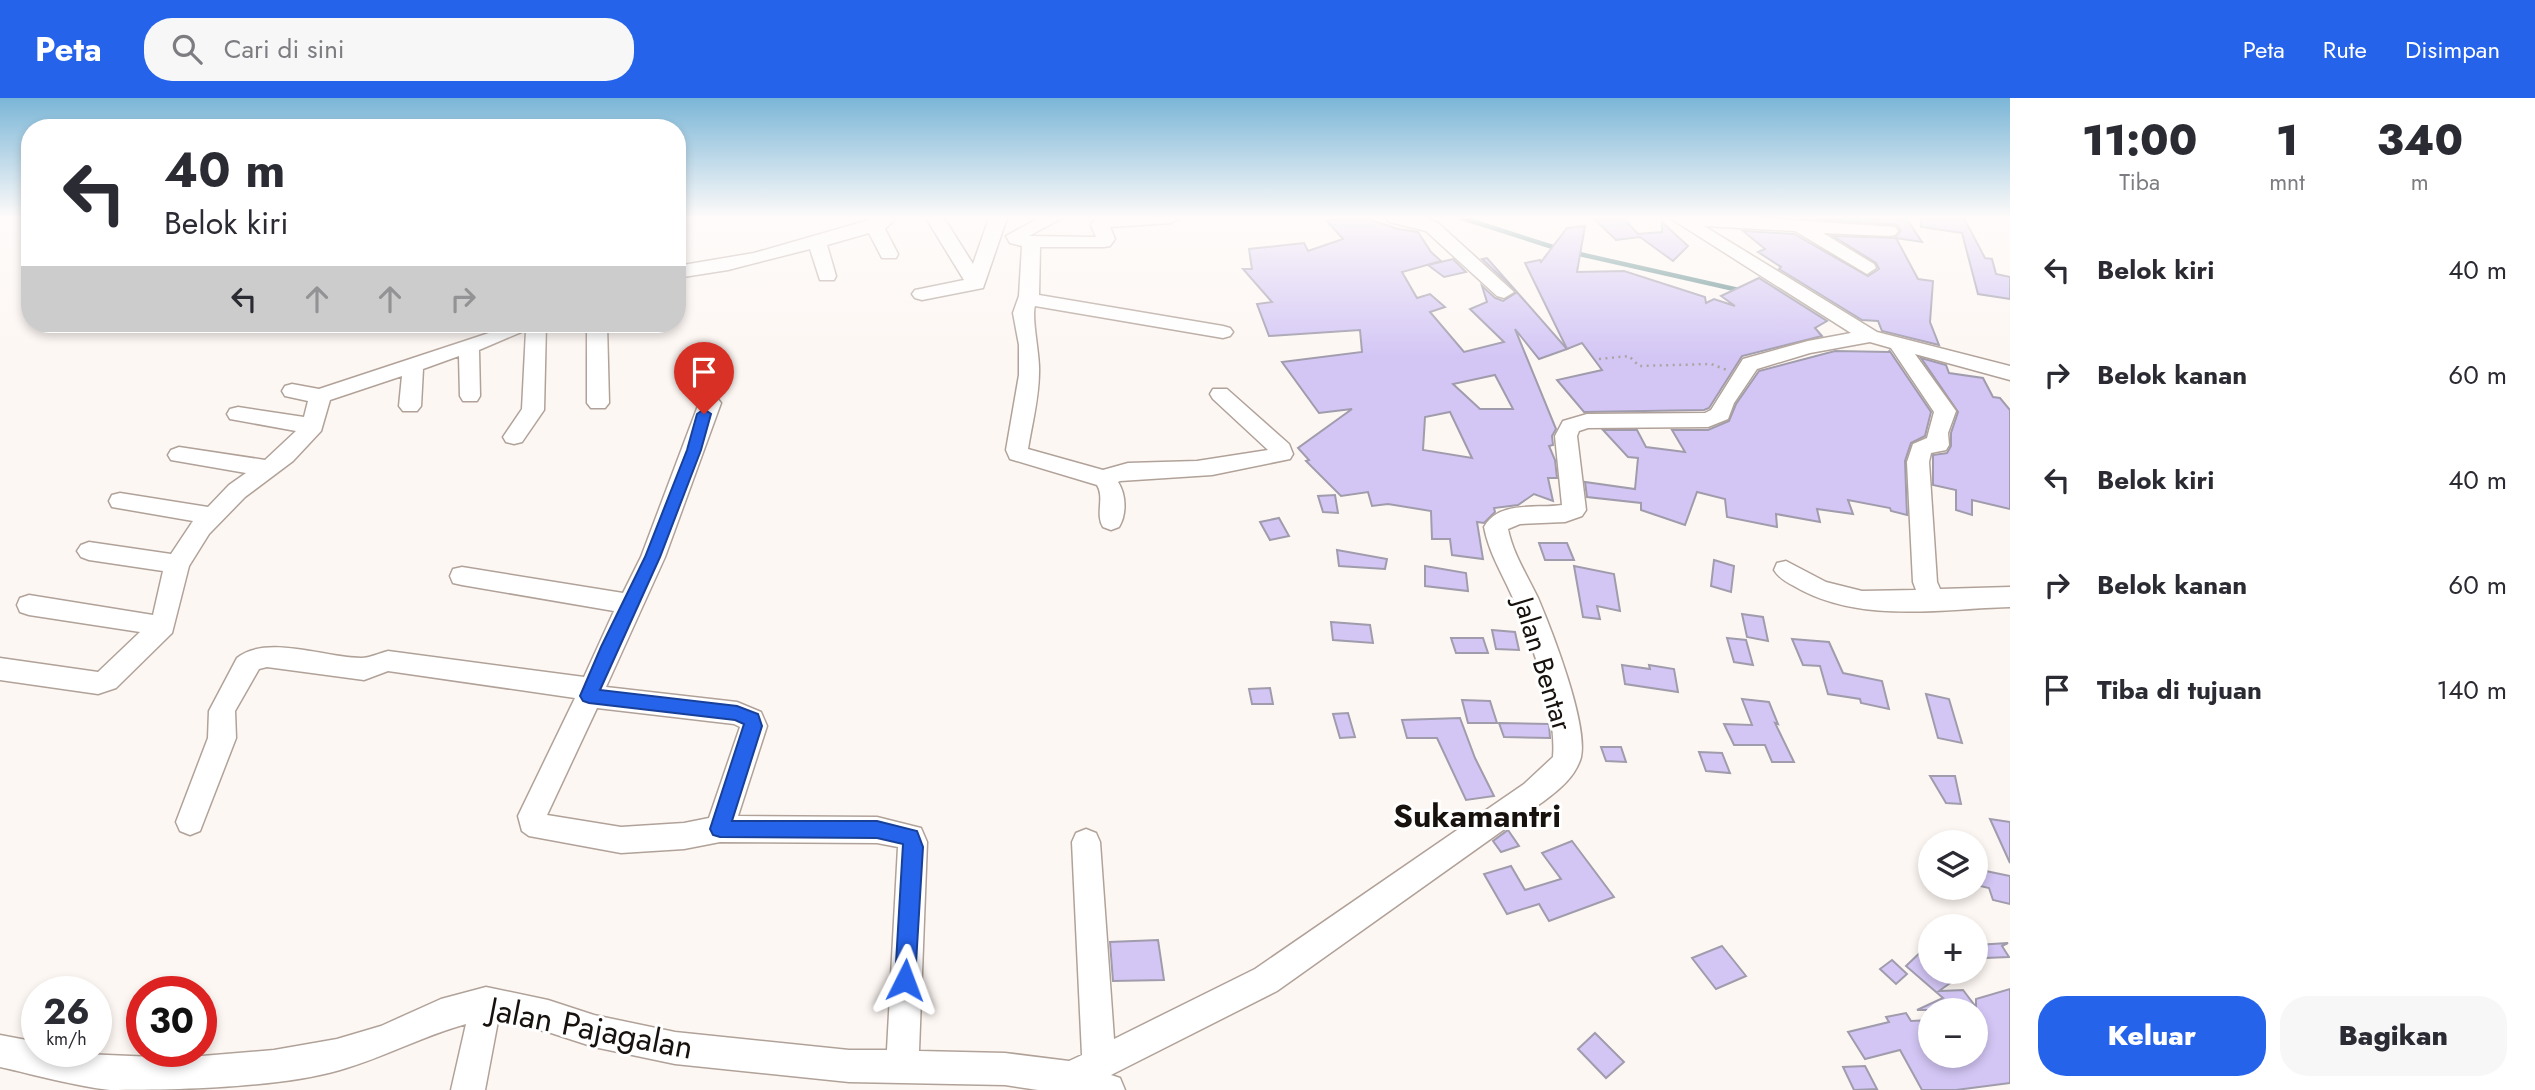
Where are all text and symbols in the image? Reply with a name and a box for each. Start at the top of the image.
search box [144,18,634,81]
text: Peta [35,26,102,73]
icon: search [168,30,206,68]
text: Cari di sini [224,30,345,68]
text: Peta [2243,32,2285,67]
text: Rute [2323,32,2367,67]
text: Disimpan [2405,32,2500,67]
text: 11:00 [2082,110,2197,171]
text: 1 [2276,110,2298,171]
text: 340 [2377,110,2463,171]
text: 40 m [164,135,286,205]
icon: left [49,147,140,238]
text: Tiba [2119,165,2160,199]
text: mnt [2269,165,2305,199]
text: m [2411,165,2429,199]
text: Belok kiri [164,200,289,246]
icon: left [2038,251,2076,289]
text: Belok kiri [2097,251,2214,289]
text: 40 m [2448,251,2507,289]
icon: left [225,280,263,318]
icon: ahead [298,280,336,318]
icon: ahead [371,280,409,318]
icon: right [444,280,482,318]
pin [674,342,734,414]
icon: arrive [685,353,723,391]
icon: right [2038,356,2076,394]
text: Belok kanan [2097,356,2247,394]
text: 60 m [2448,356,2507,394]
icon: left [2038,461,2076,499]
text: Belok kiri [2097,461,2214,499]
text: 40 m [2448,461,2507,499]
icon: right [2038,566,2076,604]
text: Belok kanan [2097,566,2247,604]
text: 60 m [2448,566,2507,604]
street label: Jalan Bentar [1502,588,1583,736]
icon: arrive [2038,671,2076,709]
text: Tiba di tujuan [2097,671,2262,709]
text: 140 m [2436,671,2507,709]
district label: Sukamantri [1393,793,1561,839]
map controls [1918,830,1988,1068]
button: layers [1918,830,1988,900]
button: + [1918,914,1988,984]
position arrow [868,943,942,1017]
speed limit sign: 30 [126,976,217,1067]
street label: Jalan Pajagalan [481,984,697,1071]
text: 26 [43,987,90,1037]
button: Keluar [2038,996,2266,1076]
button: Bagikan [2280,996,2507,1076]
button: − [1918,998,1988,1068]
text: km/h [46,1026,87,1052]

